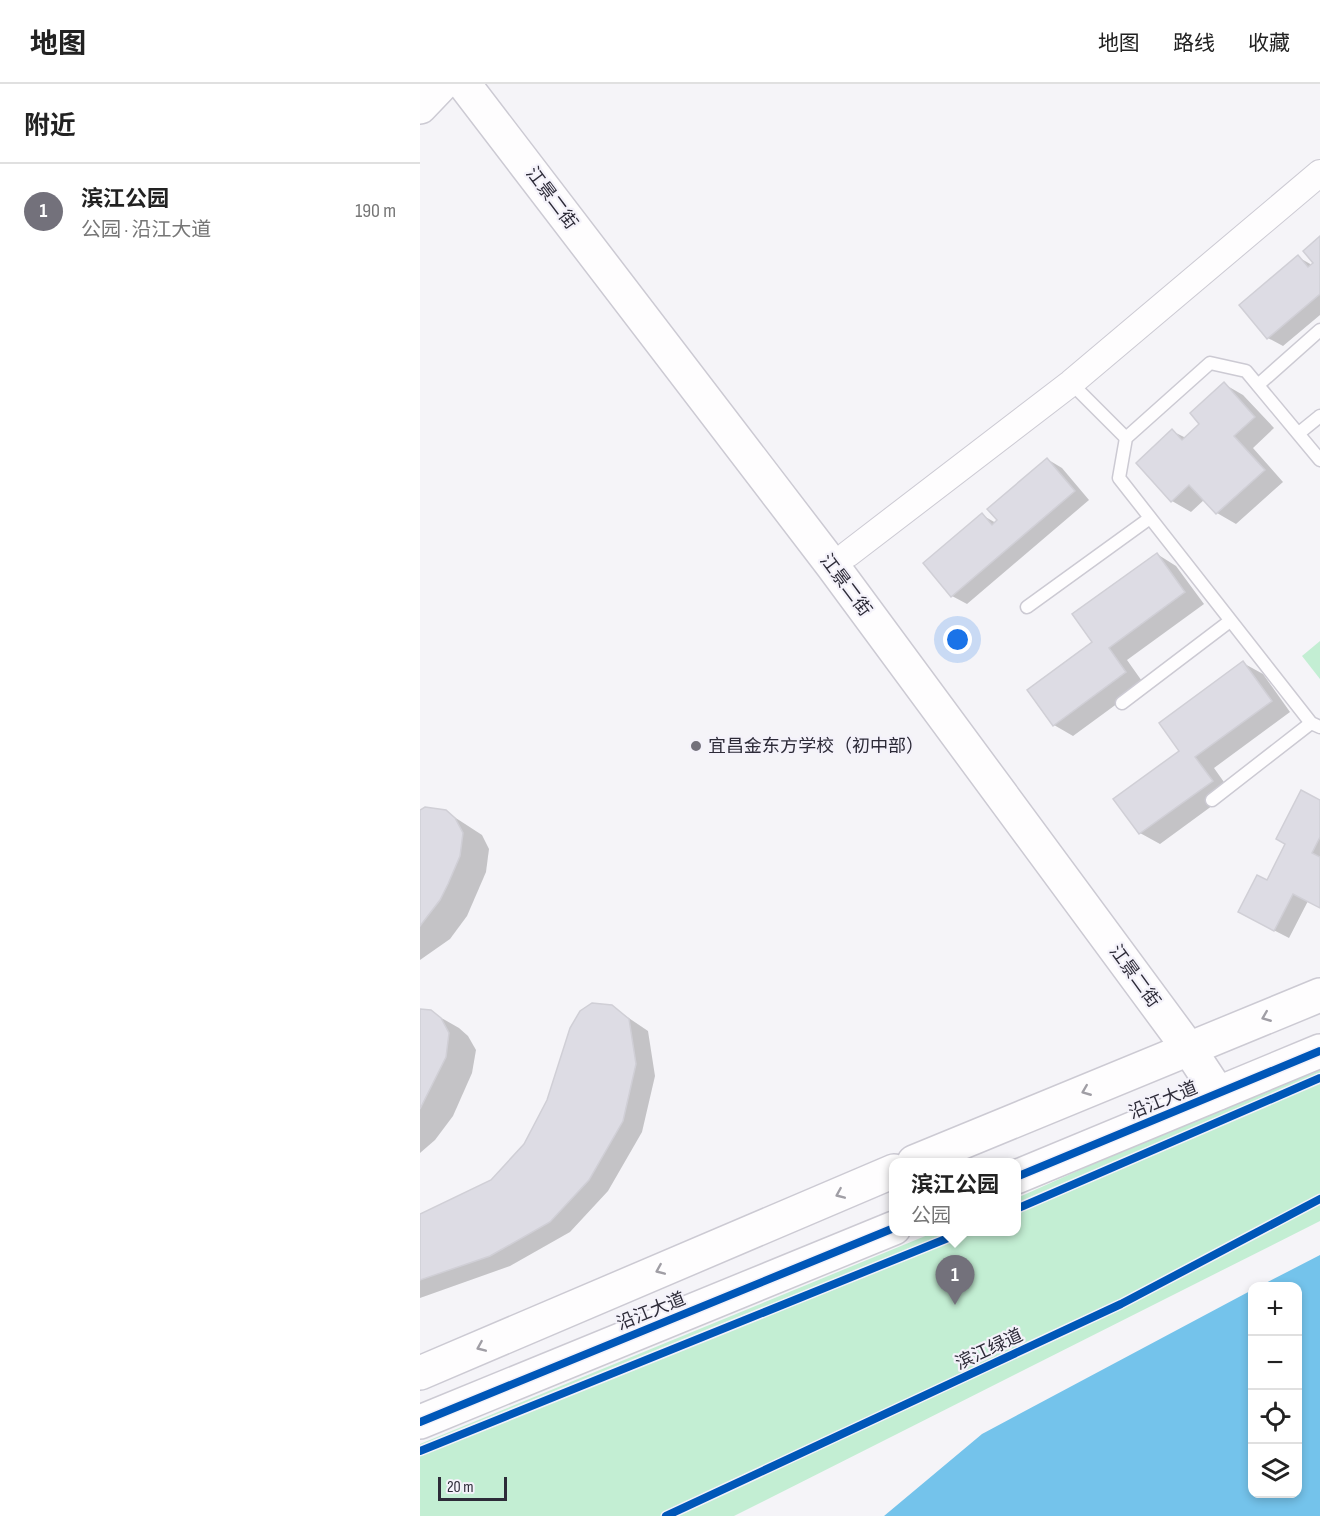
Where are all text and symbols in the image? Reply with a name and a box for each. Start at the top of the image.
text: 地图 [30,28,86,61]
text: 地图 [1098,31,1140,56]
text: 路线 [1173,31,1215,56]
text: 收藏 [1248,31,1290,56]
text: 附近 [24,111,76,142]
street label: 江景二街 [522,163,582,233]
text: 滨江公园 [81,186,169,213]
text: 1 [40,199,47,223]
text: 190 m [355,199,396,223]
text: 公园 · 沿江大道 [81,218,211,242]
street label: 江景二街 [816,550,876,620]
your location [943,625,972,654]
place label: 宜昌金东方学校（初中部） [708,736,924,757]
marker: 宜昌金东方学校（初中部） [689,739,703,753]
street label: 江景二街 [1105,941,1164,1012]
one-way arrow [1261,1010,1272,1022]
street label: 沿江大道 [1126,1077,1200,1124]
one-way arrow [1081,1084,1092,1096]
popup [889,1158,1021,1236]
text: 滨江公园 [911,1172,999,1199]
one-way arrow [835,1187,846,1199]
text: 公园 [911,1204,951,1228]
pin: 1 [936,1256,974,1305]
one-way arrow [656,1263,667,1275]
map controls [1248,1282,1302,1498]
button: + [1248,1282,1302,1336]
street label: 沿江大道 [614,1288,688,1335]
street label: 滨江绿道 [952,1325,1026,1374]
button: − [1248,1336,1302,1390]
one-way arrow [476,1340,487,1352]
button: locate [1248,1390,1302,1444]
button: layers [1248,1444,1302,1498]
scale bar [438,1474,507,1502]
text: 20 m [447,1478,474,1497]

